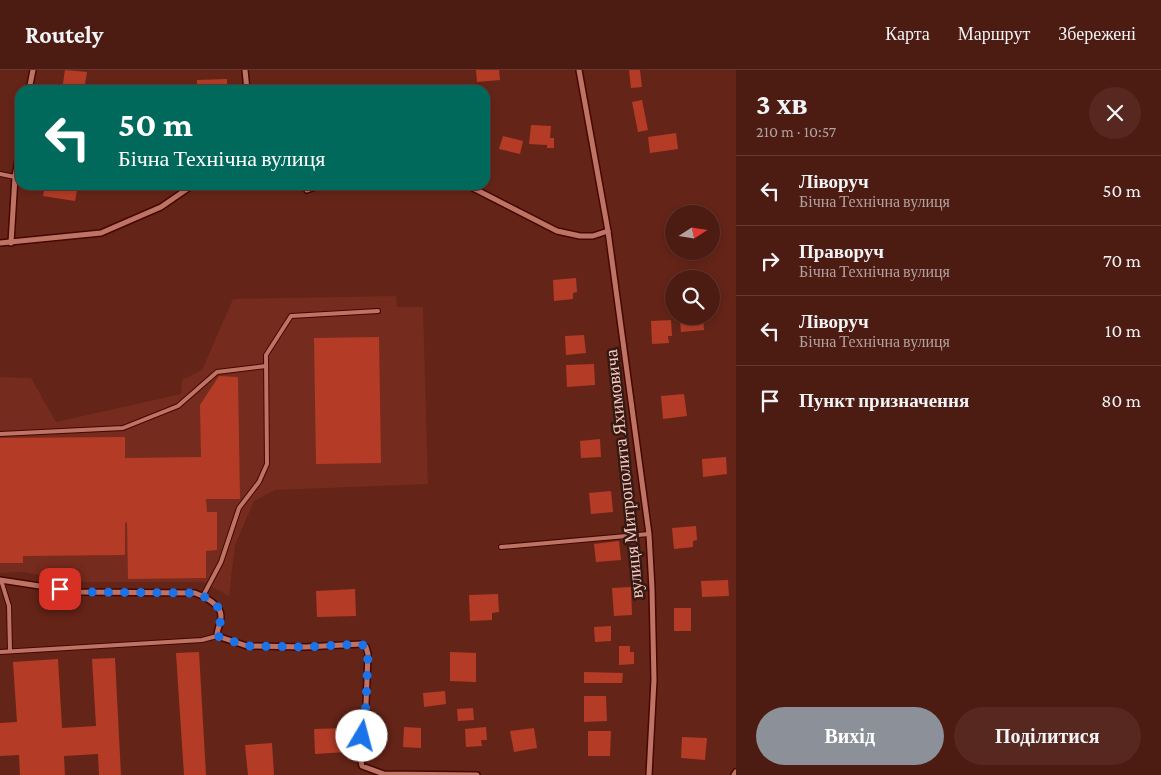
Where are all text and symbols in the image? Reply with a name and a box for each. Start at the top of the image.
text: Routely [25,21,104,48]
text: Карта [885,24,930,44]
text: Маршрут [958,24,1030,44]
text: Збережені [1058,24,1136,44]
text: 3 хв [756,87,808,120]
button: close [1089,87,1141,139]
icon: left [35,105,100,170]
text: 50 m [118,105,193,144]
text: 210 m · 10:57 [756,123,836,140]
text: Бічна Технічна вулиця [118,146,325,171]
text: Ліворуч [799,171,869,192]
icon: left [756,177,784,205]
text: 50 m [1102,180,1141,201]
text: Бічна Технічна вулиця [799,193,950,210]
north arrow [665,205,720,260]
map controls [665,205,720,325]
text: Праворуч [799,241,884,262]
icon: right [756,247,784,275]
text: 70 m [1103,250,1141,271]
text: Бічна Технічна вулиця [799,263,950,280]
button: search [665,270,720,325]
text: Ліворуч [799,311,869,332]
icon: left [756,317,784,345]
text: 10 m [1105,320,1141,341]
text: Бічна Технічна вулиця [799,333,950,350]
street label: вулиця Митрополита Яхимовича [601,348,647,600]
icon: arrive [756,387,784,415]
text: Пункт призначення [799,390,969,411]
text: 80 m [1101,390,1141,411]
pin [39,568,81,610]
icon: arrive [46,575,74,603]
button: Вихід [756,707,944,765]
button: Поділитися [954,707,1141,765]
position arrow [335,709,387,761]

